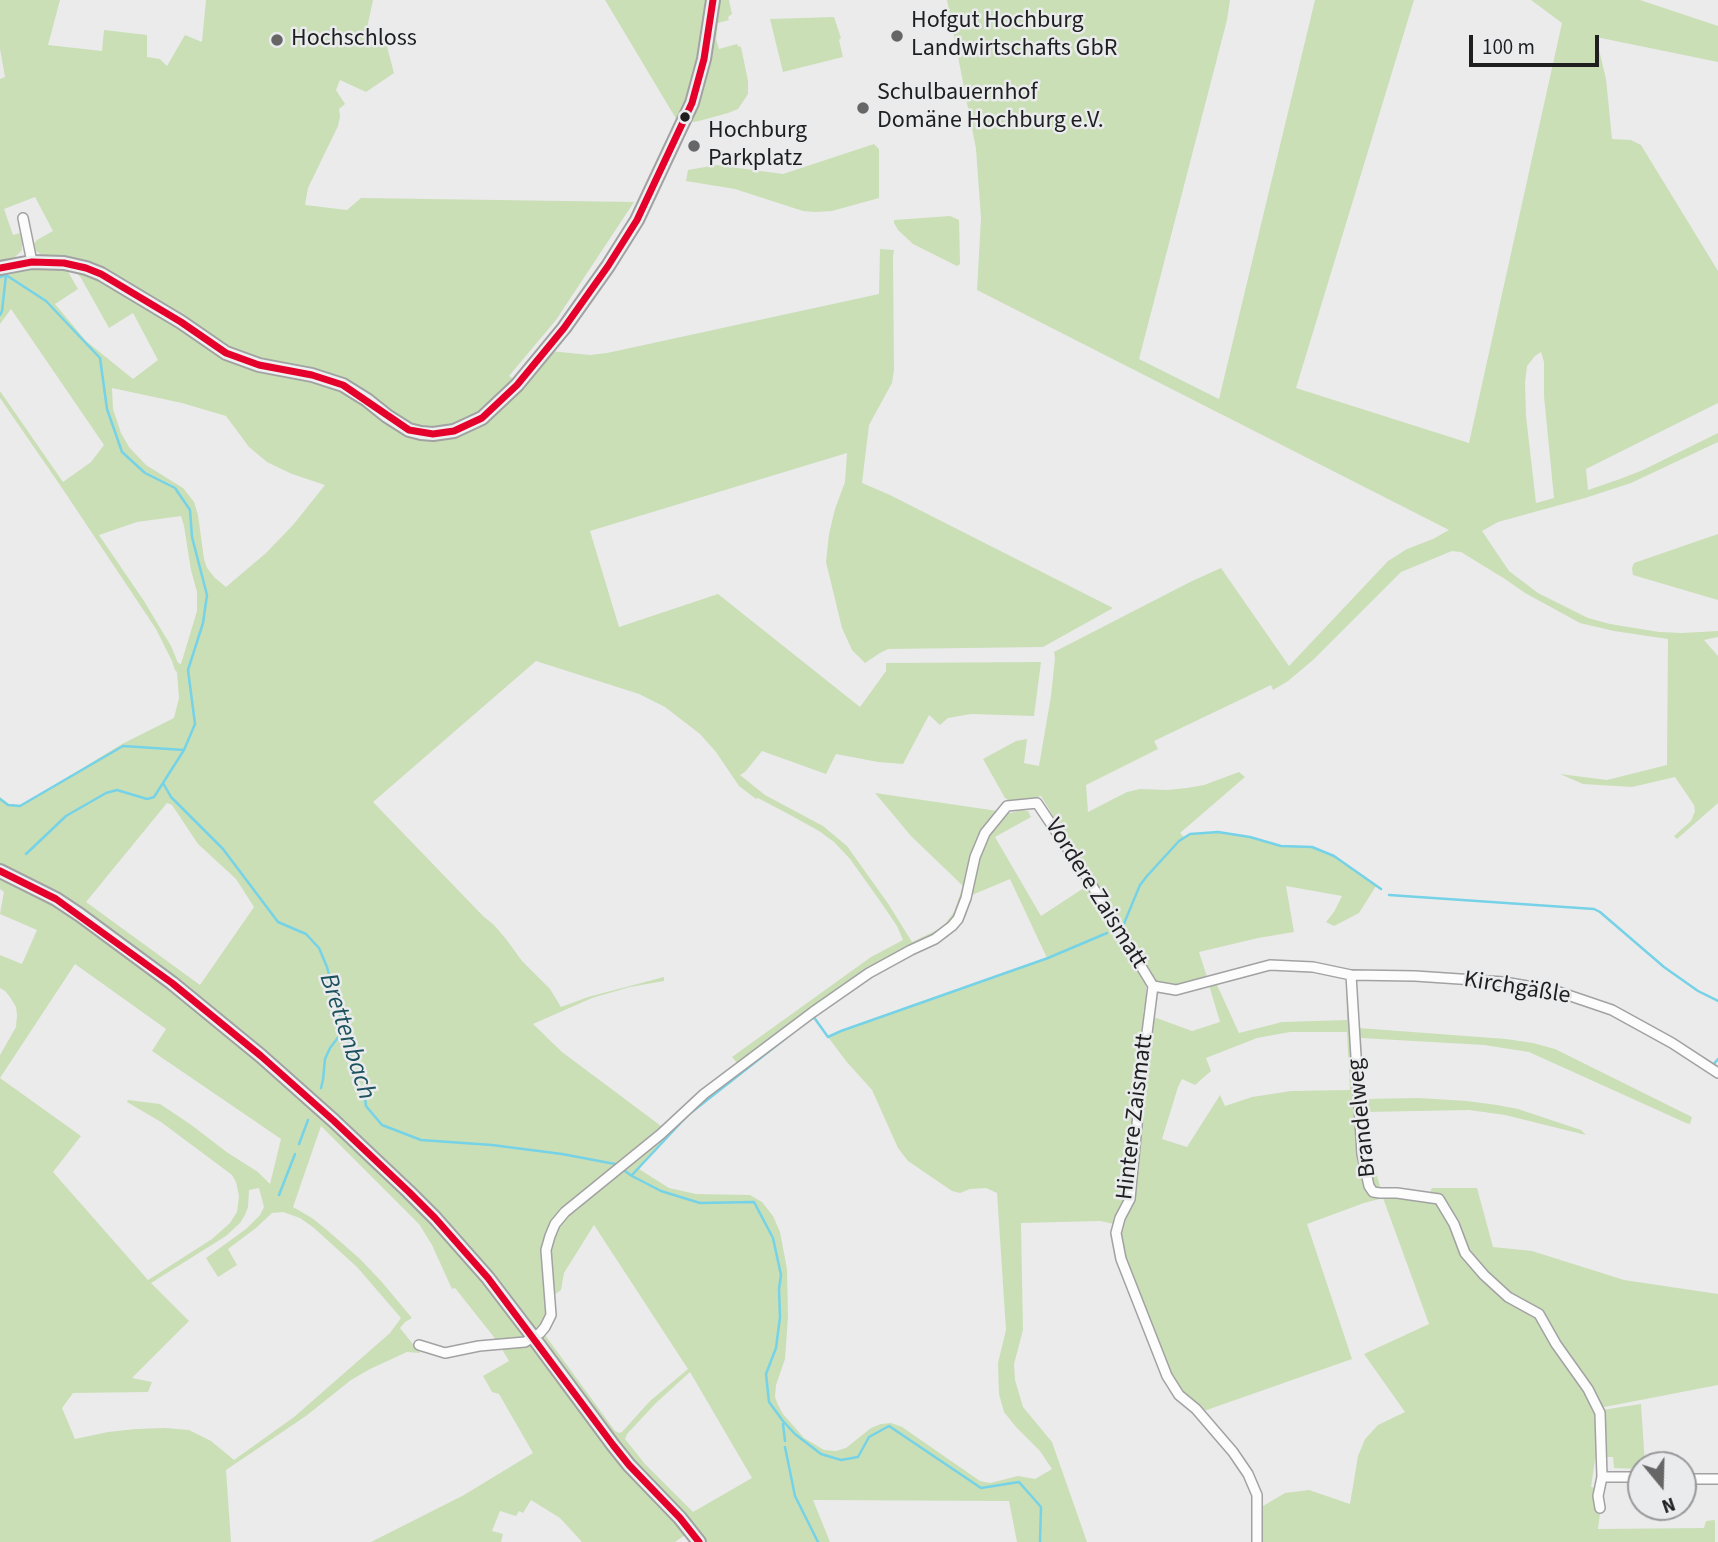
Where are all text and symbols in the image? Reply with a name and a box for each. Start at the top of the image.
place label: Hofgut Hochburg Landwirtschafts GbR [911,8,1117,64]
scale bar [1473,21,1602,65]
place label: Hochschloss [291,26,417,54]
marker: Hofgut Hochburg Landwirtschafts GbR [889,28,905,44]
marker: Hochschloss [269,32,285,48]
text: 100 m [1482,32,1535,62]
place label: Schulbauernhof Domäne Hochburg e.V. [877,80,1104,136]
marker: Schulbauernhof Domäne Hochburg e.V. [855,100,871,116]
unlabelled marker [678,110,692,124]
place label: Hochburg Parkplatz [708,118,807,174]
marker: Hochburg Parkplatz [686,138,702,154]
street label: Vordere Zaismatt [1037,814,1153,974]
street label: Kirchgäßle [1462,966,1572,1012]
water label: Brettenbach [311,970,381,1104]
street label: Hintere Zaismatt [1112,1032,1160,1202]
street label: Brandelweg [1342,1057,1384,1179]
north arrow [1627,1451,1697,1521]
text: N [1658,1490,1679,1519]

